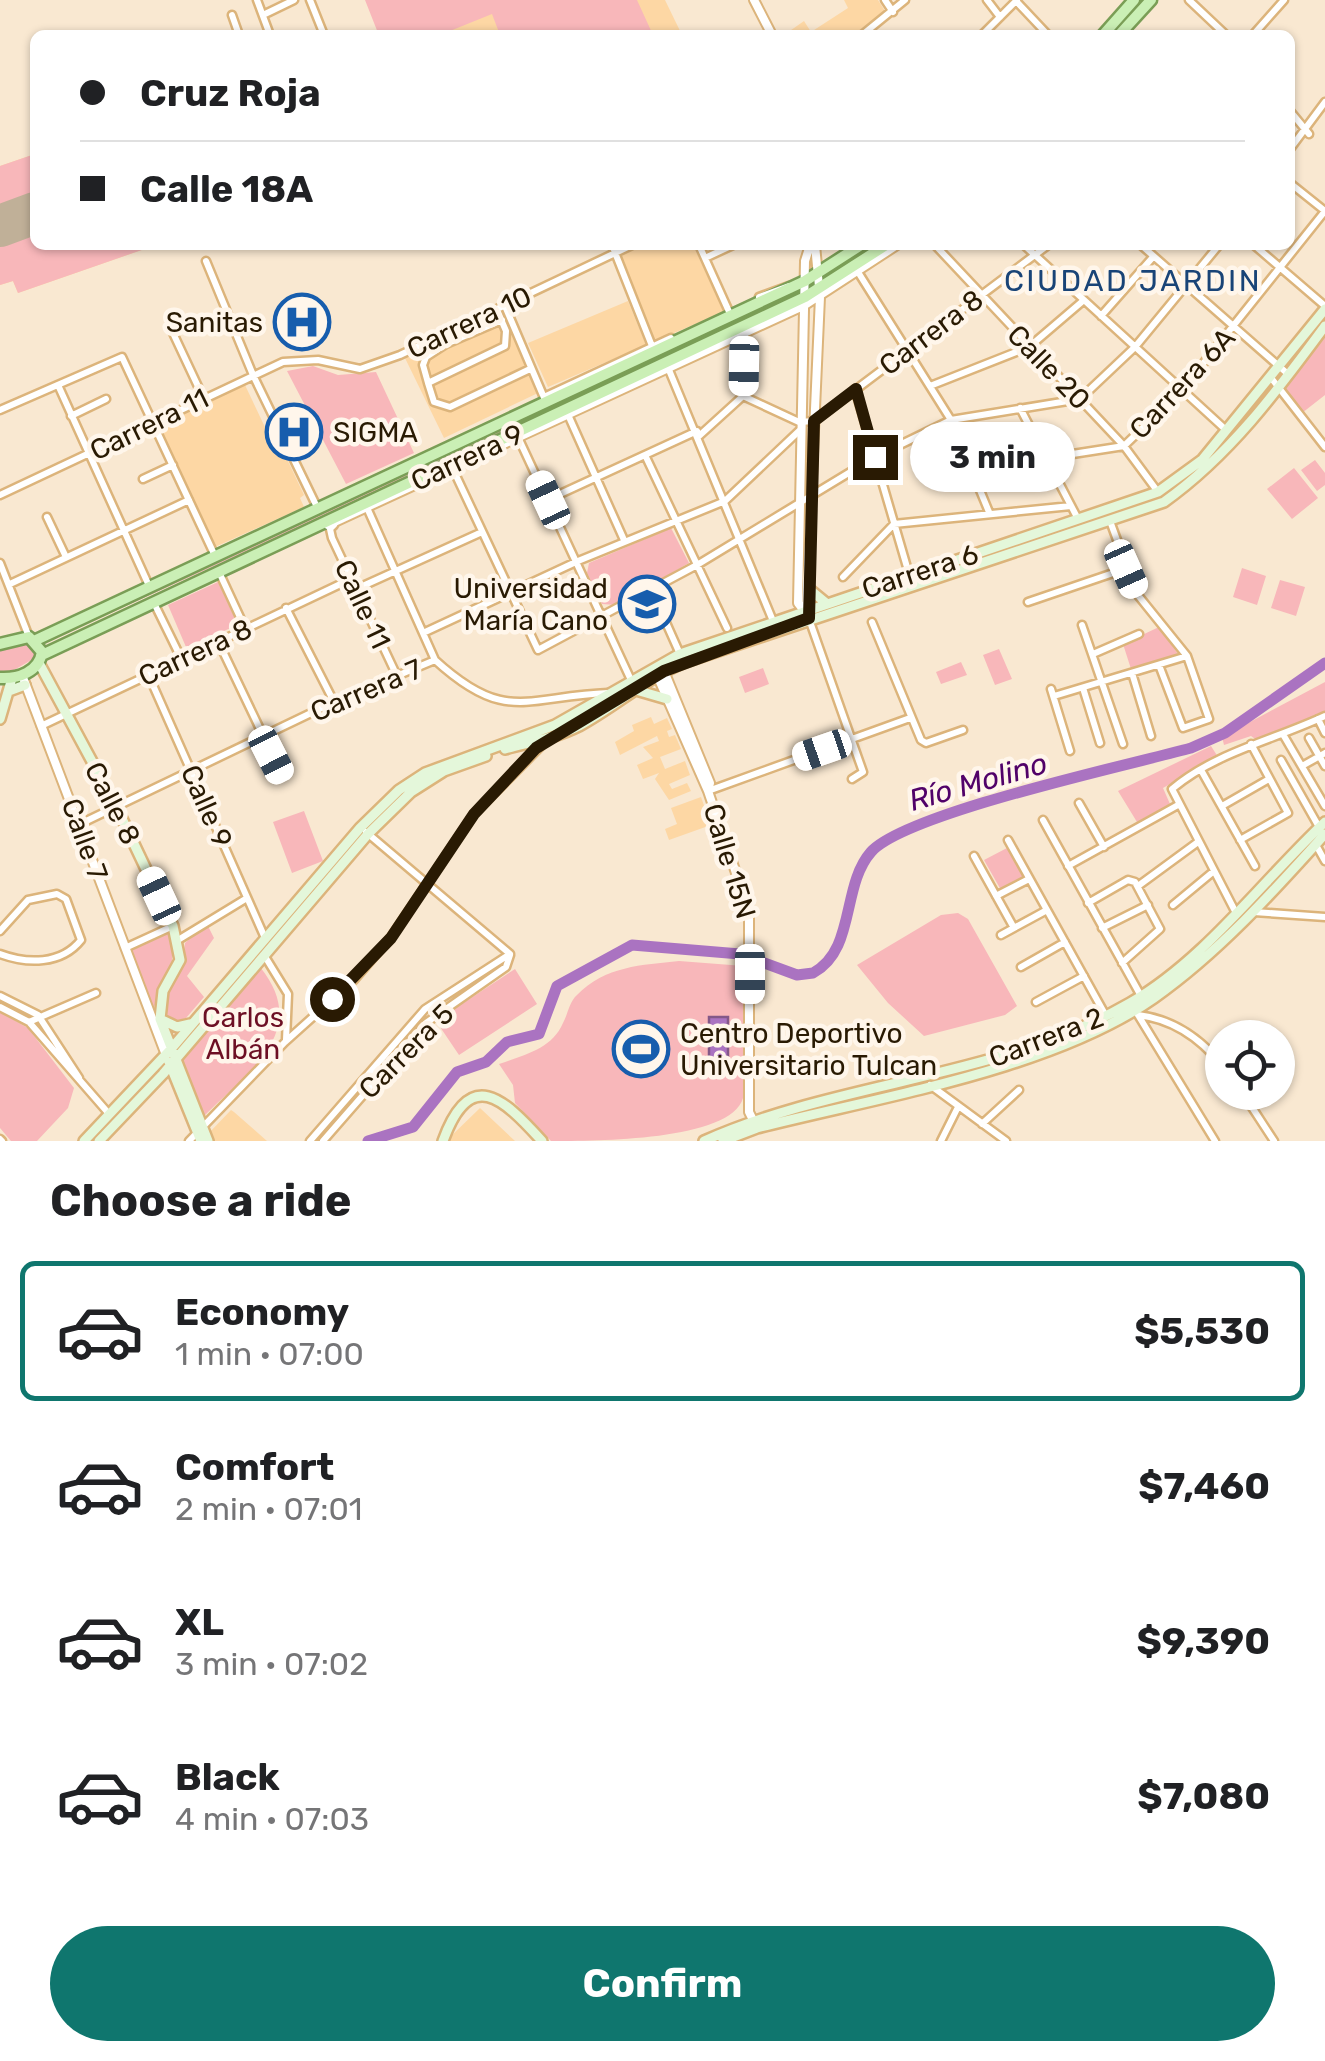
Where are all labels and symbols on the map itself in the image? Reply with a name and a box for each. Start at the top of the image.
district label: CIUDAD JARDIN [1004,263,1262,299]
street label: Carrera 10 [402,279,537,366]
street label: Carrera 8 [873,283,990,382]
hospital icon: Sanitas [272,292,332,352]
place label: Sanitas [166,306,263,339]
street label: Calle 20 [1000,318,1097,416]
street label: Carrera 6A [1123,321,1242,445]
car [728,336,760,396]
street label: Carrera 11 [85,382,214,467]
hospital icon: SIGMA [264,402,324,462]
place label: SIGMA [333,416,418,449]
street label: Carrera 9 [406,417,529,498]
callout: 3 min [910,422,1075,492]
route end [853,435,898,480]
car [522,466,574,534]
car [1100,535,1152,603]
street label: Carrera 6 [858,537,983,606]
street label: Calle 11 [328,555,397,654]
place label: Universidad María Cano [453,572,608,637]
school or university icon: Universidad María Cano [617,574,677,634]
street label: Carrera 8 [133,612,257,693]
street label: Carrera 7 [305,652,427,729]
car [244,721,298,789]
car [789,726,855,774]
water label: Río Molino [904,745,1052,819]
street label: Calle 8 [78,757,147,850]
street label: Calle 9 [174,760,239,853]
street label: Calle 7 [55,794,115,885]
street label: Calle 15N [696,800,763,923]
car [133,862,185,930]
car [735,944,765,1004]
route start [310,977,355,1022]
street label: Carrera 5 [352,997,461,1106]
park label: Carlos Albán [202,1001,284,1066]
street label: Carrera 2 [984,1001,1108,1074]
place label: Centro Deportivo Universitario Tulcan [680,1017,937,1082]
sports icon: Centro Deportivo Universitario Tulcan [611,1019,671,1079]

